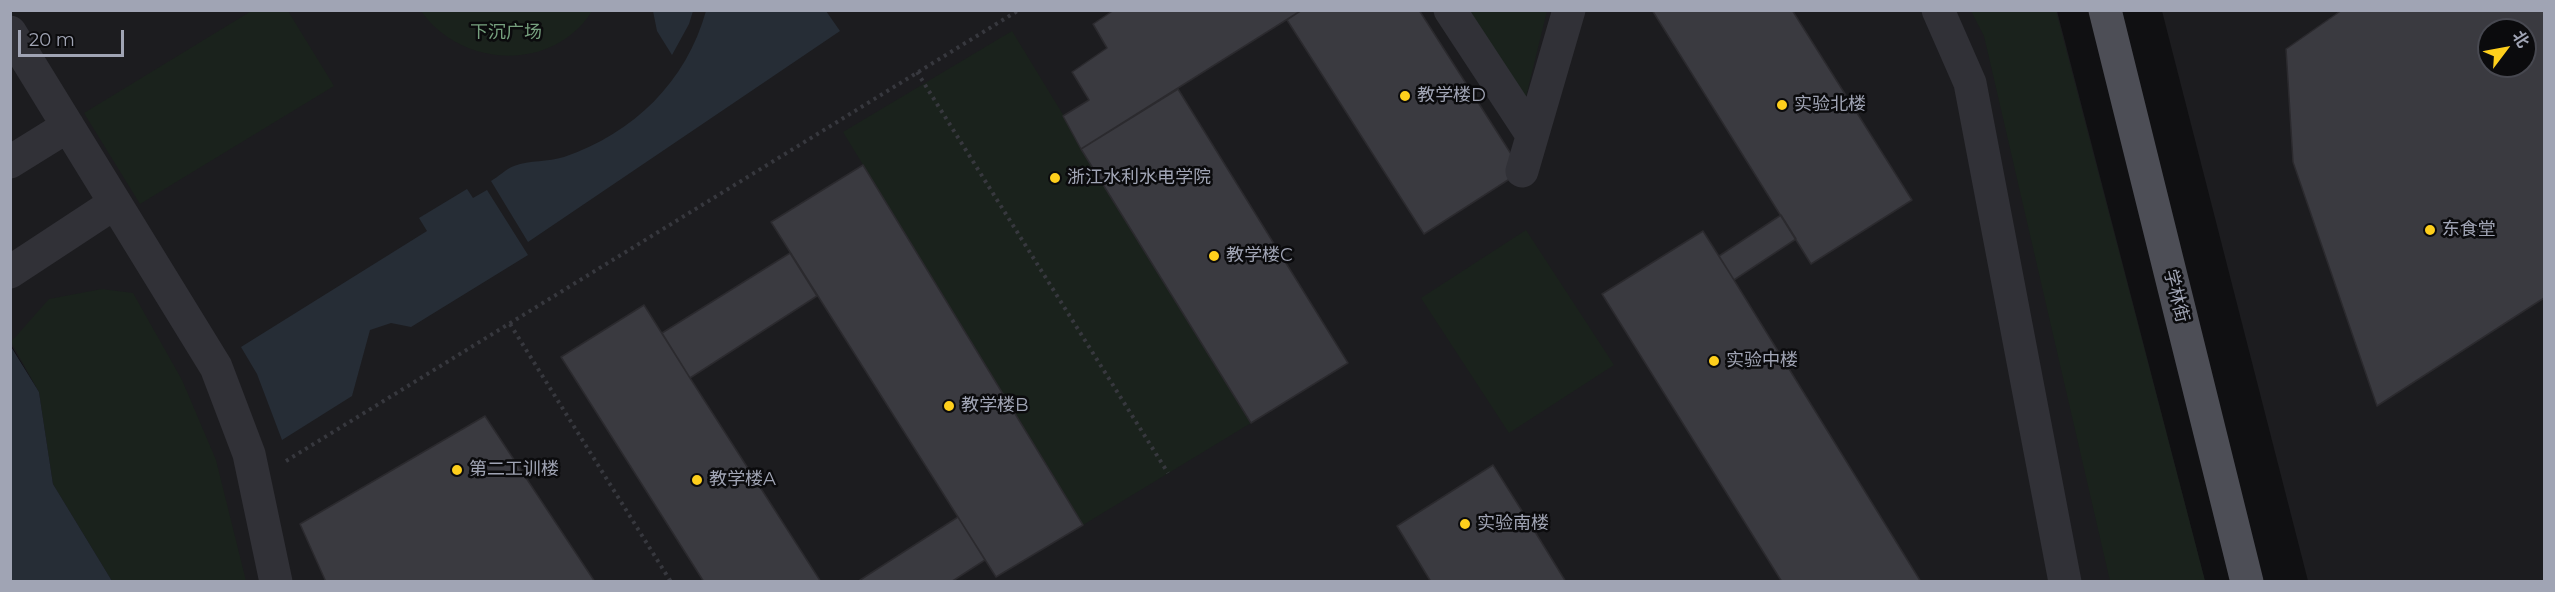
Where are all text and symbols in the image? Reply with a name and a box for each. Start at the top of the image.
scale bar [21,18,128,56]
north arrow [2477,18,2537,78]
park label: 下沉广场 [470,22,542,44]
text: 北 [2509,27,2533,51]
text: 20 m [29,29,75,51]
place label: 教学楼D [1417,85,1486,107]
marker: 教学楼D [1398,89,1412,103]
place label: 实验北楼 [1794,94,1866,116]
marker: 实验北楼 [1775,98,1789,112]
place label: 浙江水利水电学院 [1067,167,1211,189]
marker: 浙江水利水电学院 [1048,171,1062,185]
place label: 东食堂 [2442,219,2496,241]
marker: 东食堂 [2423,223,2437,237]
place label: 教学楼C [1226,245,1293,267]
marker: 教学楼C [1207,249,1221,263]
street label: 学林街 [2159,267,2193,325]
place label: 实验中楼 [1726,350,1798,372]
marker: 实验中楼 [1707,354,1721,368]
place label: 教学楼B [961,395,1029,417]
marker: 教学楼B [942,399,956,413]
place label: 第二工训楼 [469,459,559,481]
marker: 第二工训楼 [450,463,464,477]
place label: 教学楼A [709,469,776,491]
marker: 教学楼A [690,473,704,487]
place label: 实验南楼 [1477,513,1549,535]
marker: 实验南楼 [1458,517,1472,531]

